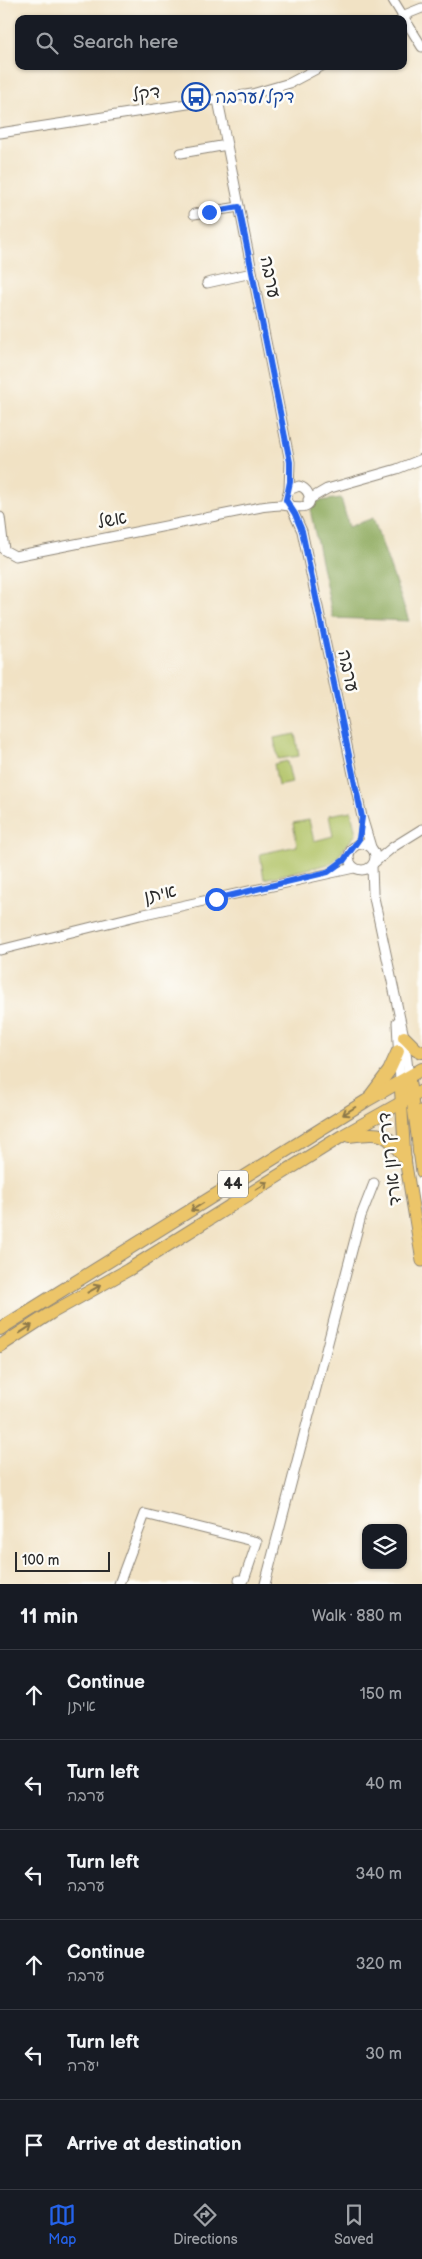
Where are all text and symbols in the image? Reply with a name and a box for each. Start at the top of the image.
search box [15,15,407,70]
icon: search [33,29,61,57]
text: Search here [73,31,178,54]
street label: דקל [130,81,162,107]
bus stop icon: דקל/ערבה [181,82,211,112]
place label: דקל/ערבה [215,87,295,108]
route end [198,201,221,224]
street label: ערבה [256,254,284,300]
street label: אשל [95,507,129,533]
street label: ערבה [333,648,363,694]
street label: איתן [142,880,178,908]
route start [205,888,228,911]
one-way arrow [343,1106,357,1116]
street label: דרך רון ארד [374,1111,406,1207]
road number: 44 [218,1170,248,1198]
one-way arrow [255,1181,269,1192]
one-way arrow [191,1202,205,1212]
one-way arrow [86,1284,101,1294]
one-way arrow [18,1324,32,1334]
map controls [362,1524,407,1569]
button: layers [362,1524,407,1569]
scale bar [15,1549,110,1572]
text: 100 m [22,1552,59,1569]
text: 11 min [20,1604,78,1629]
text: Walk · 880 m [312,1607,402,1626]
text: Continue [67,1671,145,1694]
icon: ahead [20,1681,48,1709]
text: 150 m [360,1685,402,1704]
text: איתן [67,1697,96,1716]
text: Turn left [67,1761,139,1784]
icon: left [20,1771,48,1799]
text: 40 m [365,1775,402,1794]
text: ערבה [67,1787,105,1806]
text: Turn left [67,1851,139,1874]
icon: left [20,1861,48,1889]
text: 340 m [355,1865,402,1884]
text: ערבה [67,1877,105,1896]
text: Continue [67,1941,145,1964]
icon: ahead [20,1951,48,1979]
text: 320 m [356,1955,402,1974]
text: ערבה [67,1967,105,1986]
text: Turn left [67,2031,139,2054]
icon: left [20,2041,48,2069]
text: 30 m [365,2045,402,2064]
text: יערה [67,2057,100,2076]
icon: arrive [20,2131,48,2159]
text: Arrive at destination [67,2133,242,2156]
tab: Map [48,2201,77,2248]
tab: Directions [173,2201,238,2248]
tab: Saved [334,2201,374,2248]

